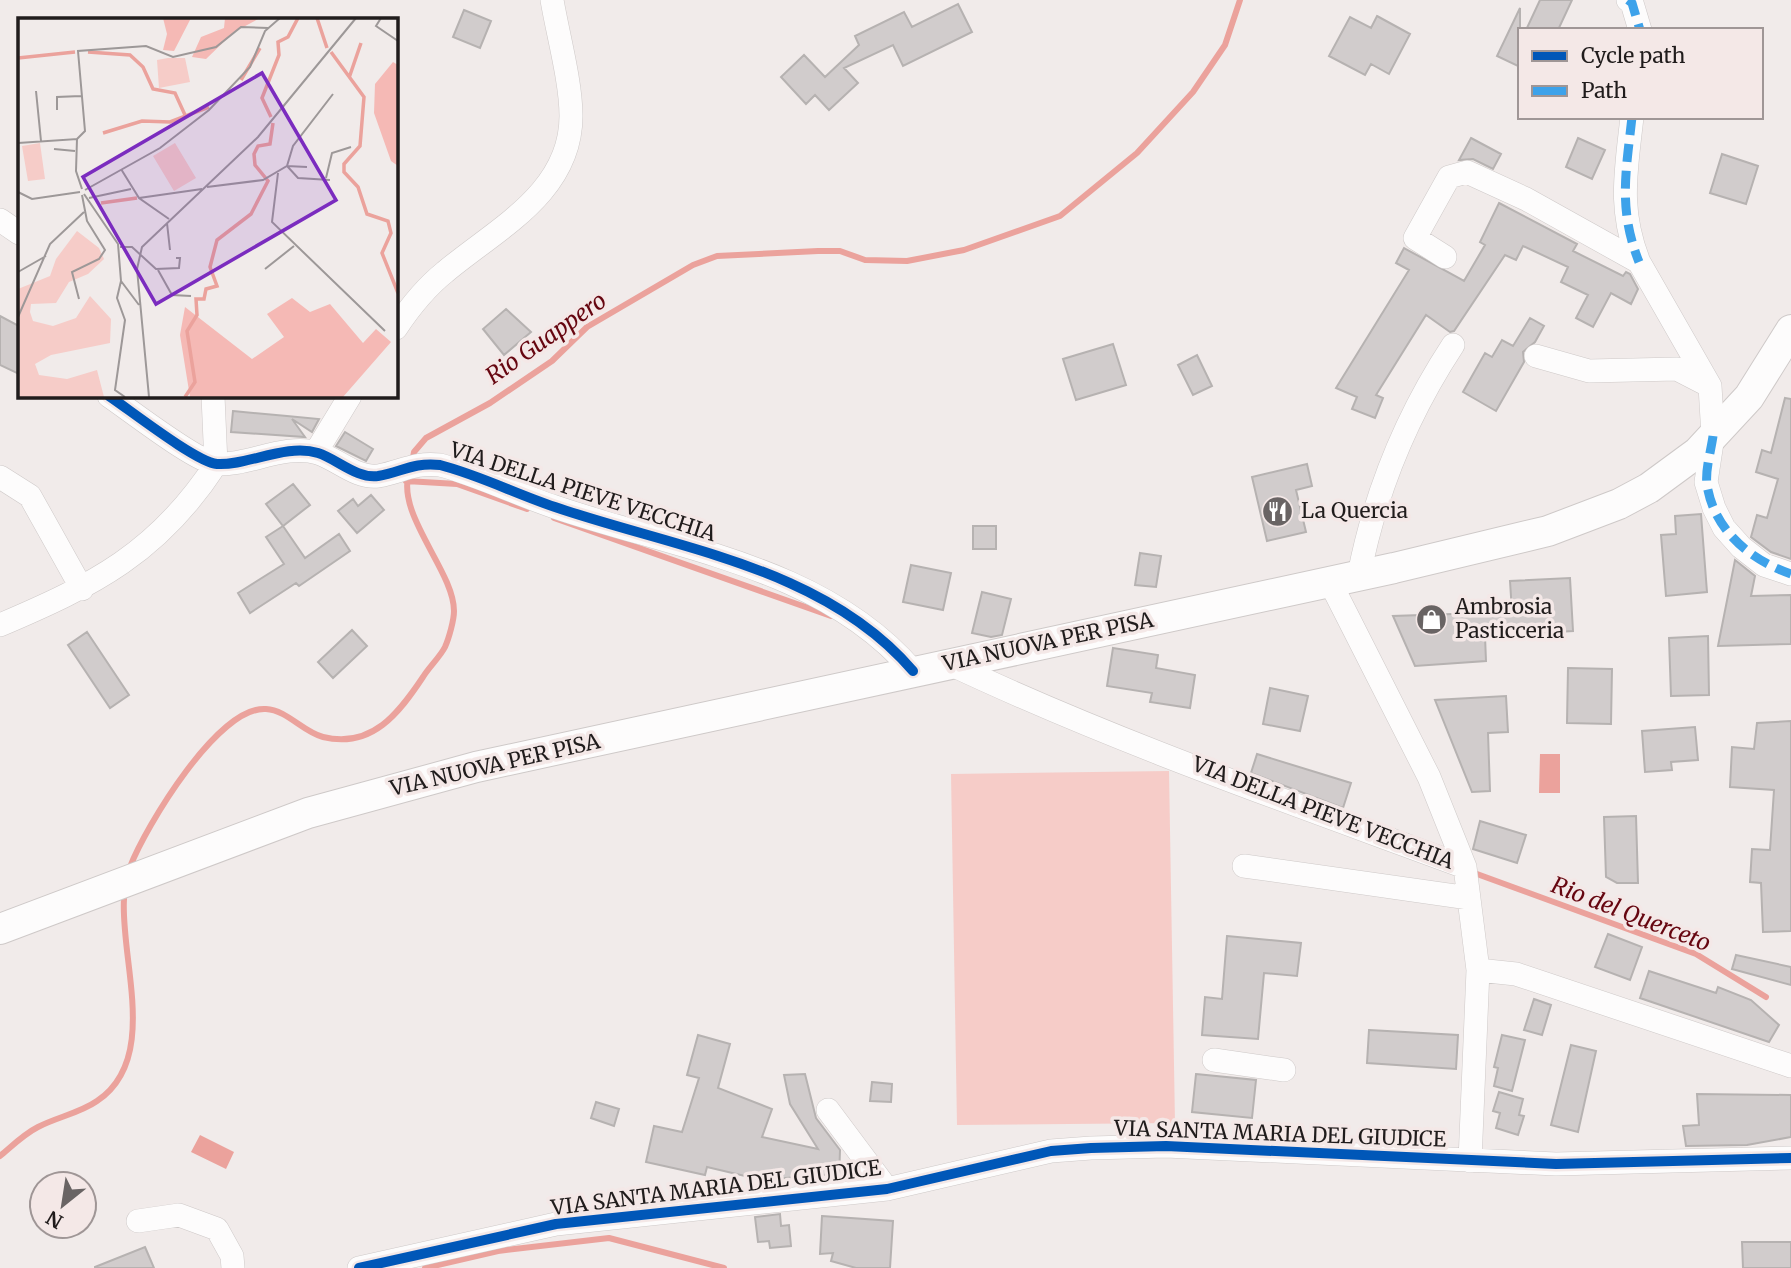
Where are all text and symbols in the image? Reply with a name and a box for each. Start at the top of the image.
inset map [18,18,397,397]
legend [1518,28,1763,119]
text: Cycle path [1581,42,1685,69]
text: Path [1581,77,1627,104]
water label: Rio Guappero [480,285,612,390]
street label: VIA DELLA PIEVE VECCHIA [446,435,720,547]
restaurant icon: La Quercia [1261,494,1295,528]
place label: La Quercia [1301,497,1408,524]
place label: Ambrosia Pasticceria [1454,593,1564,644]
shop icon: Ambrosia Pasticceria [1415,602,1449,636]
street label: VIA NUOVA PER PISA [939,606,1156,677]
street label: VIA NUOVA PER PISA [386,727,603,802]
street label: VIA DELLA PIEVE VECCHIA [1188,750,1458,875]
water label: Rio del Querceto [1547,870,1715,957]
street label: VIA SANTA MARIA DEL GIUDICE [1113,1114,1447,1153]
street label: VIA SANTA MARIA DEL GIUDICE [548,1154,883,1221]
north arrow [28,1170,98,1240]
text: N [42,1206,67,1234]

